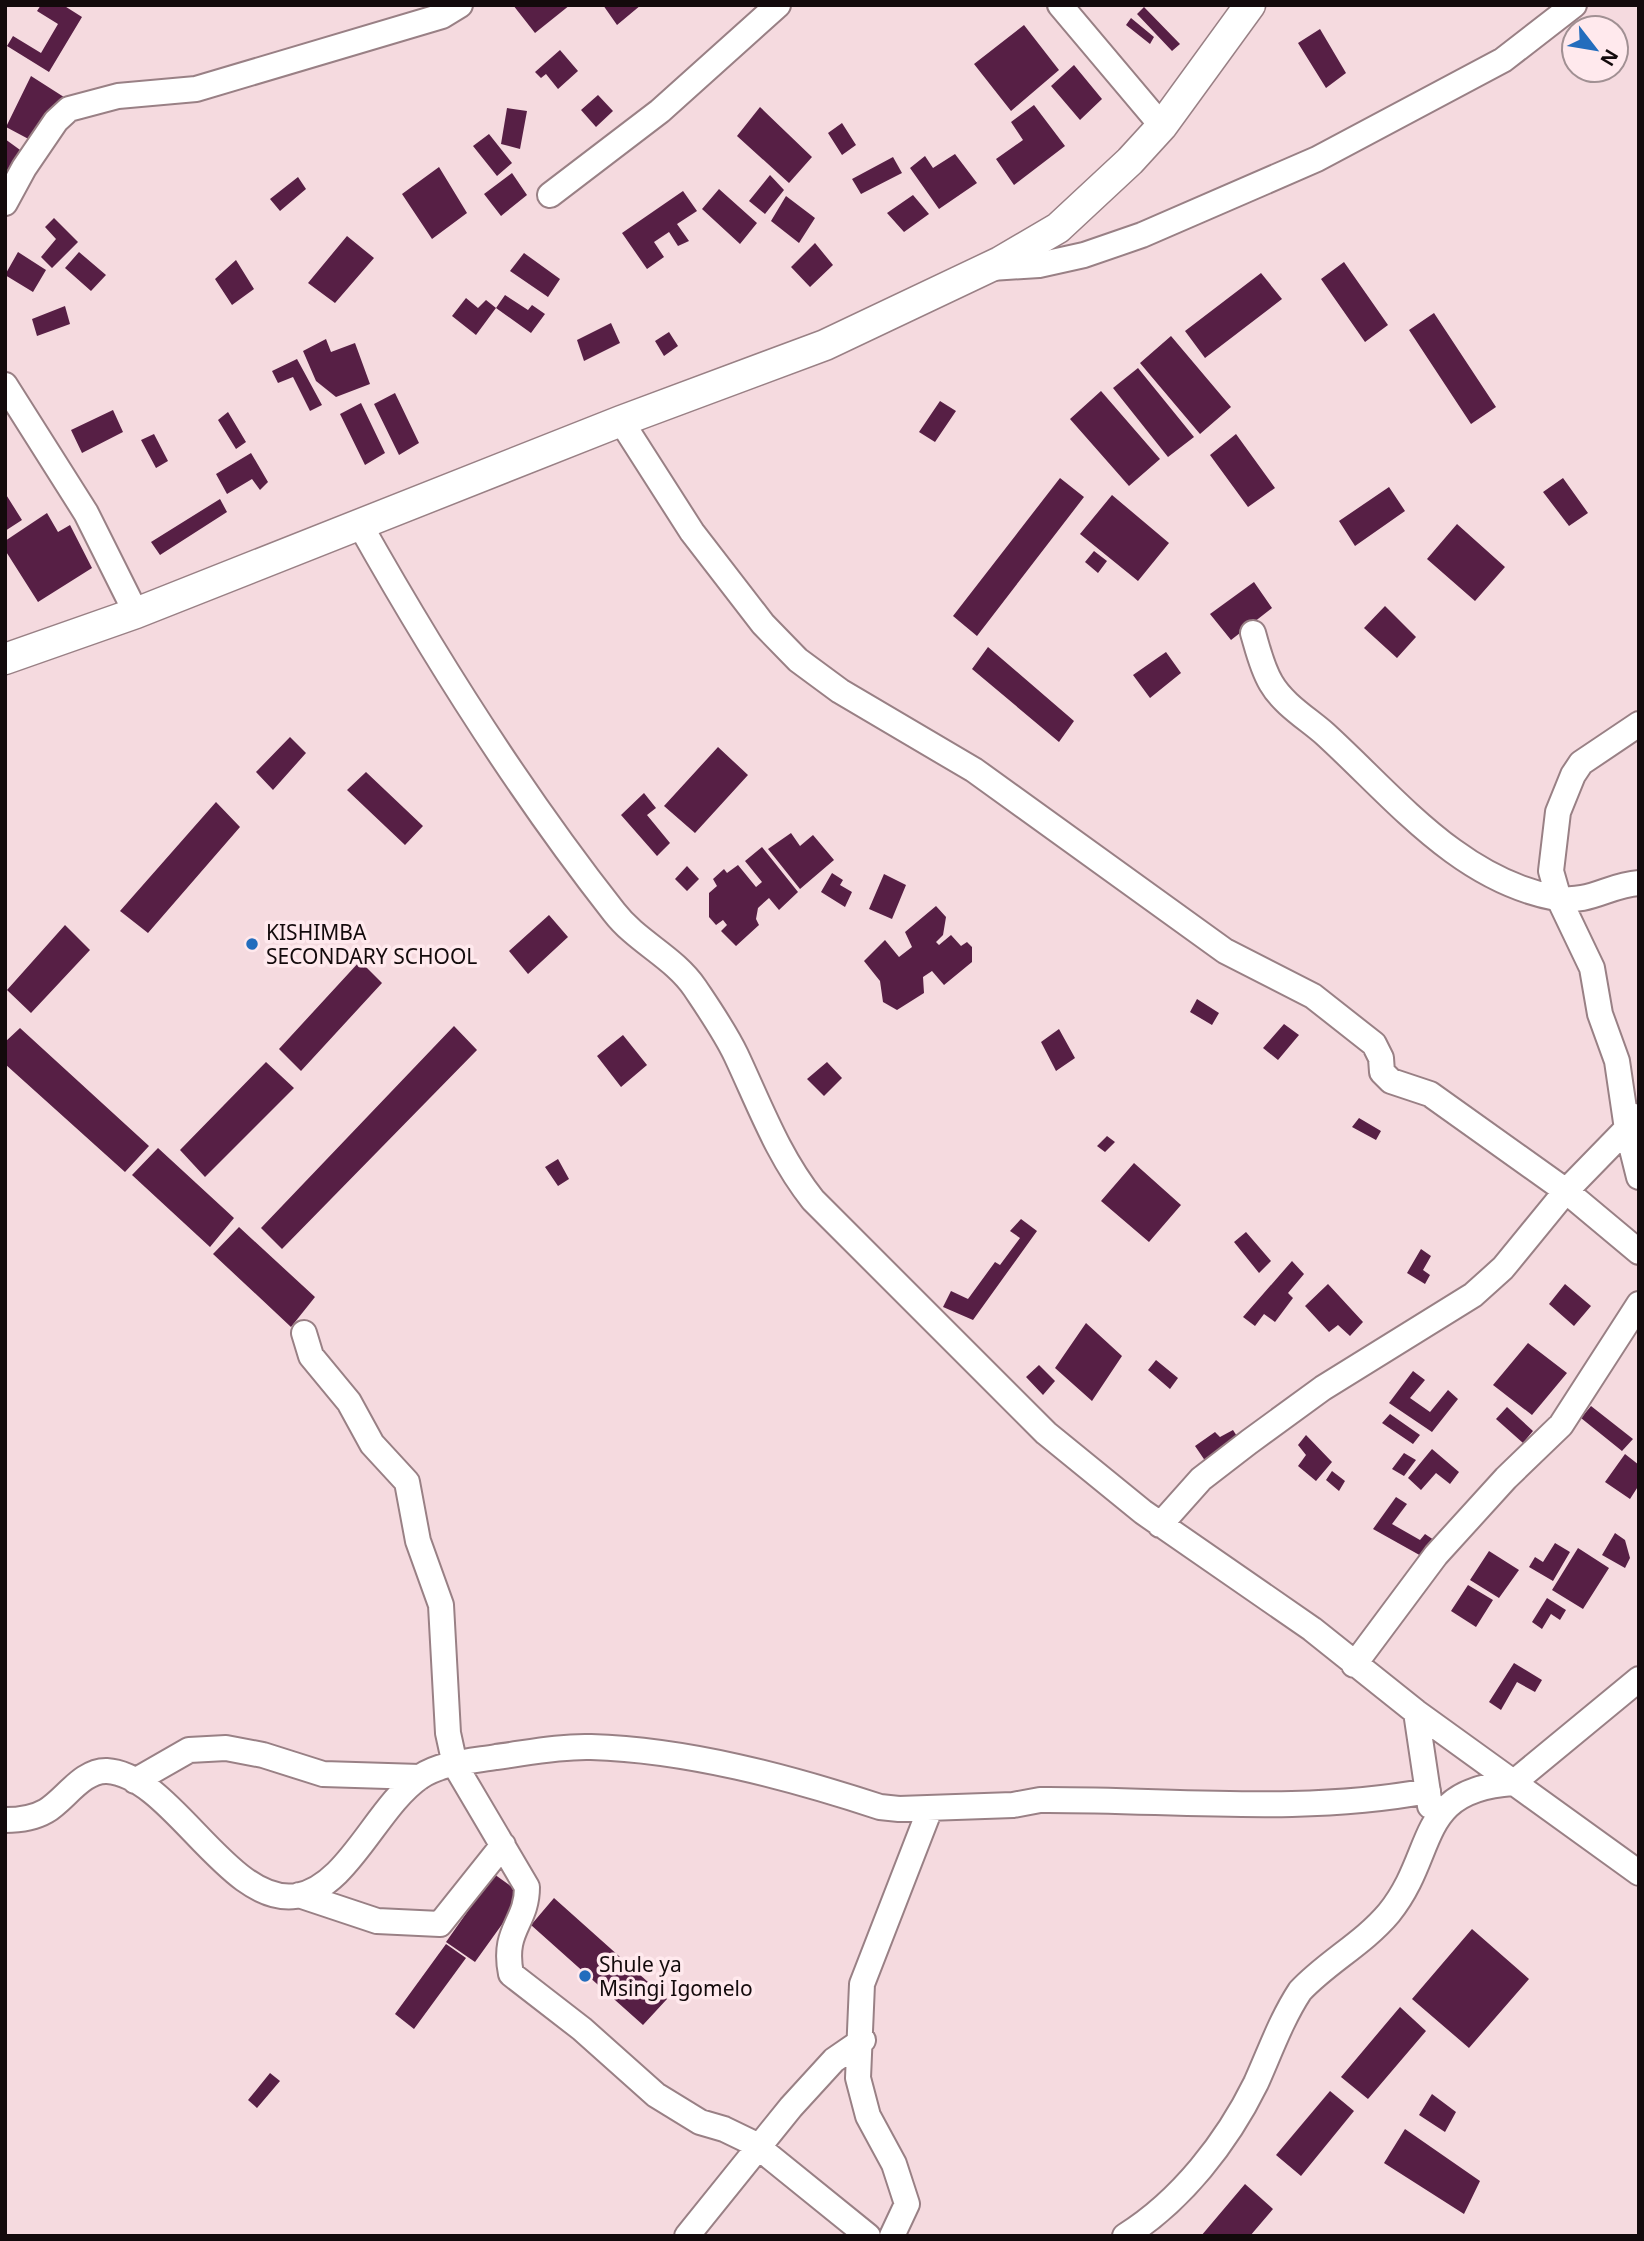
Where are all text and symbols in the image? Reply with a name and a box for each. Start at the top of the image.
north arrow [1560,14,1630,84]
text: N [1594,44,1625,71]
place label: KISHIMBA SECONDARY SCHOOL [266,918,477,970]
marker: KISHIMBA SECONDARY SCHOOL [244,936,260,952]
place label: Shule ya Msingi Igomelo [599,1950,753,2002]
marker: Shule ya Msingi Igomelo [577,1968,593,1984]

